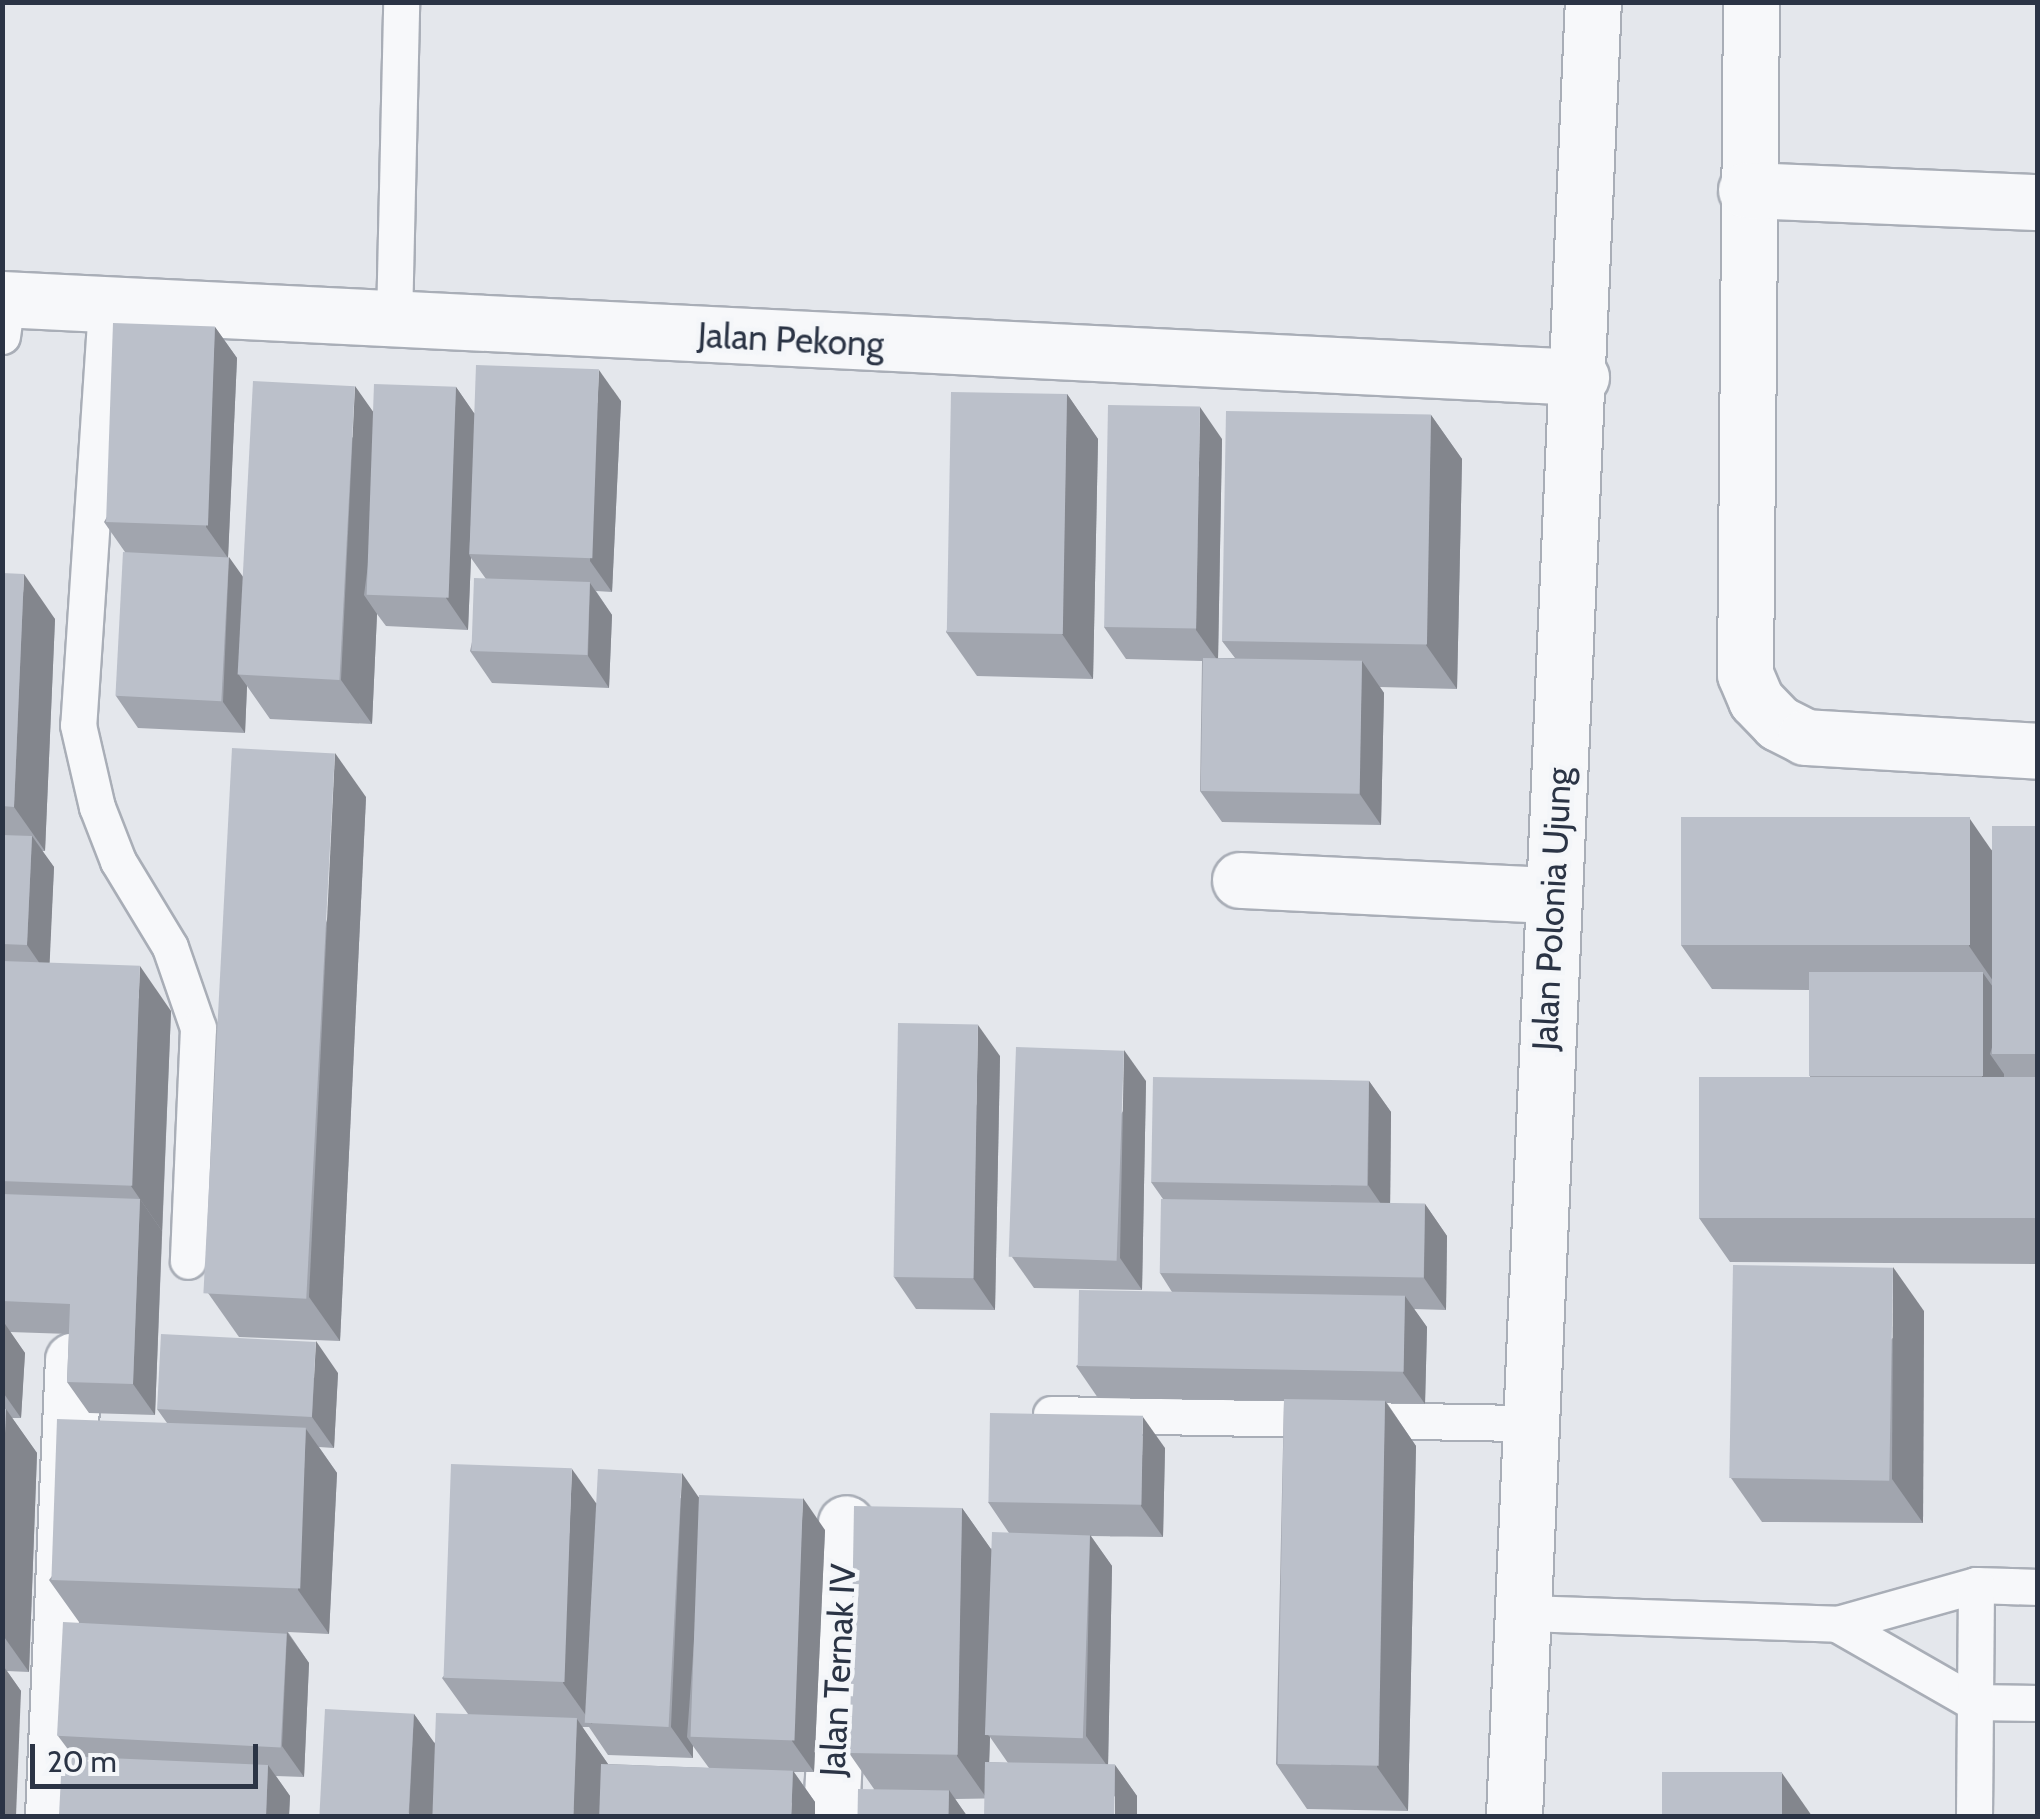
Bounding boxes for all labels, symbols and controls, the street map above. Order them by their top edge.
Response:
street label: Jalan Pekong [697,314,885,366]
street label: Jalan Polonia Ujung [1524,766,1580,1052]
street label: Jalan Ternak IV [811,1563,865,1777]
scale bar [35,1724,262,1786]
text: 20 m [47,1743,117,1780]

